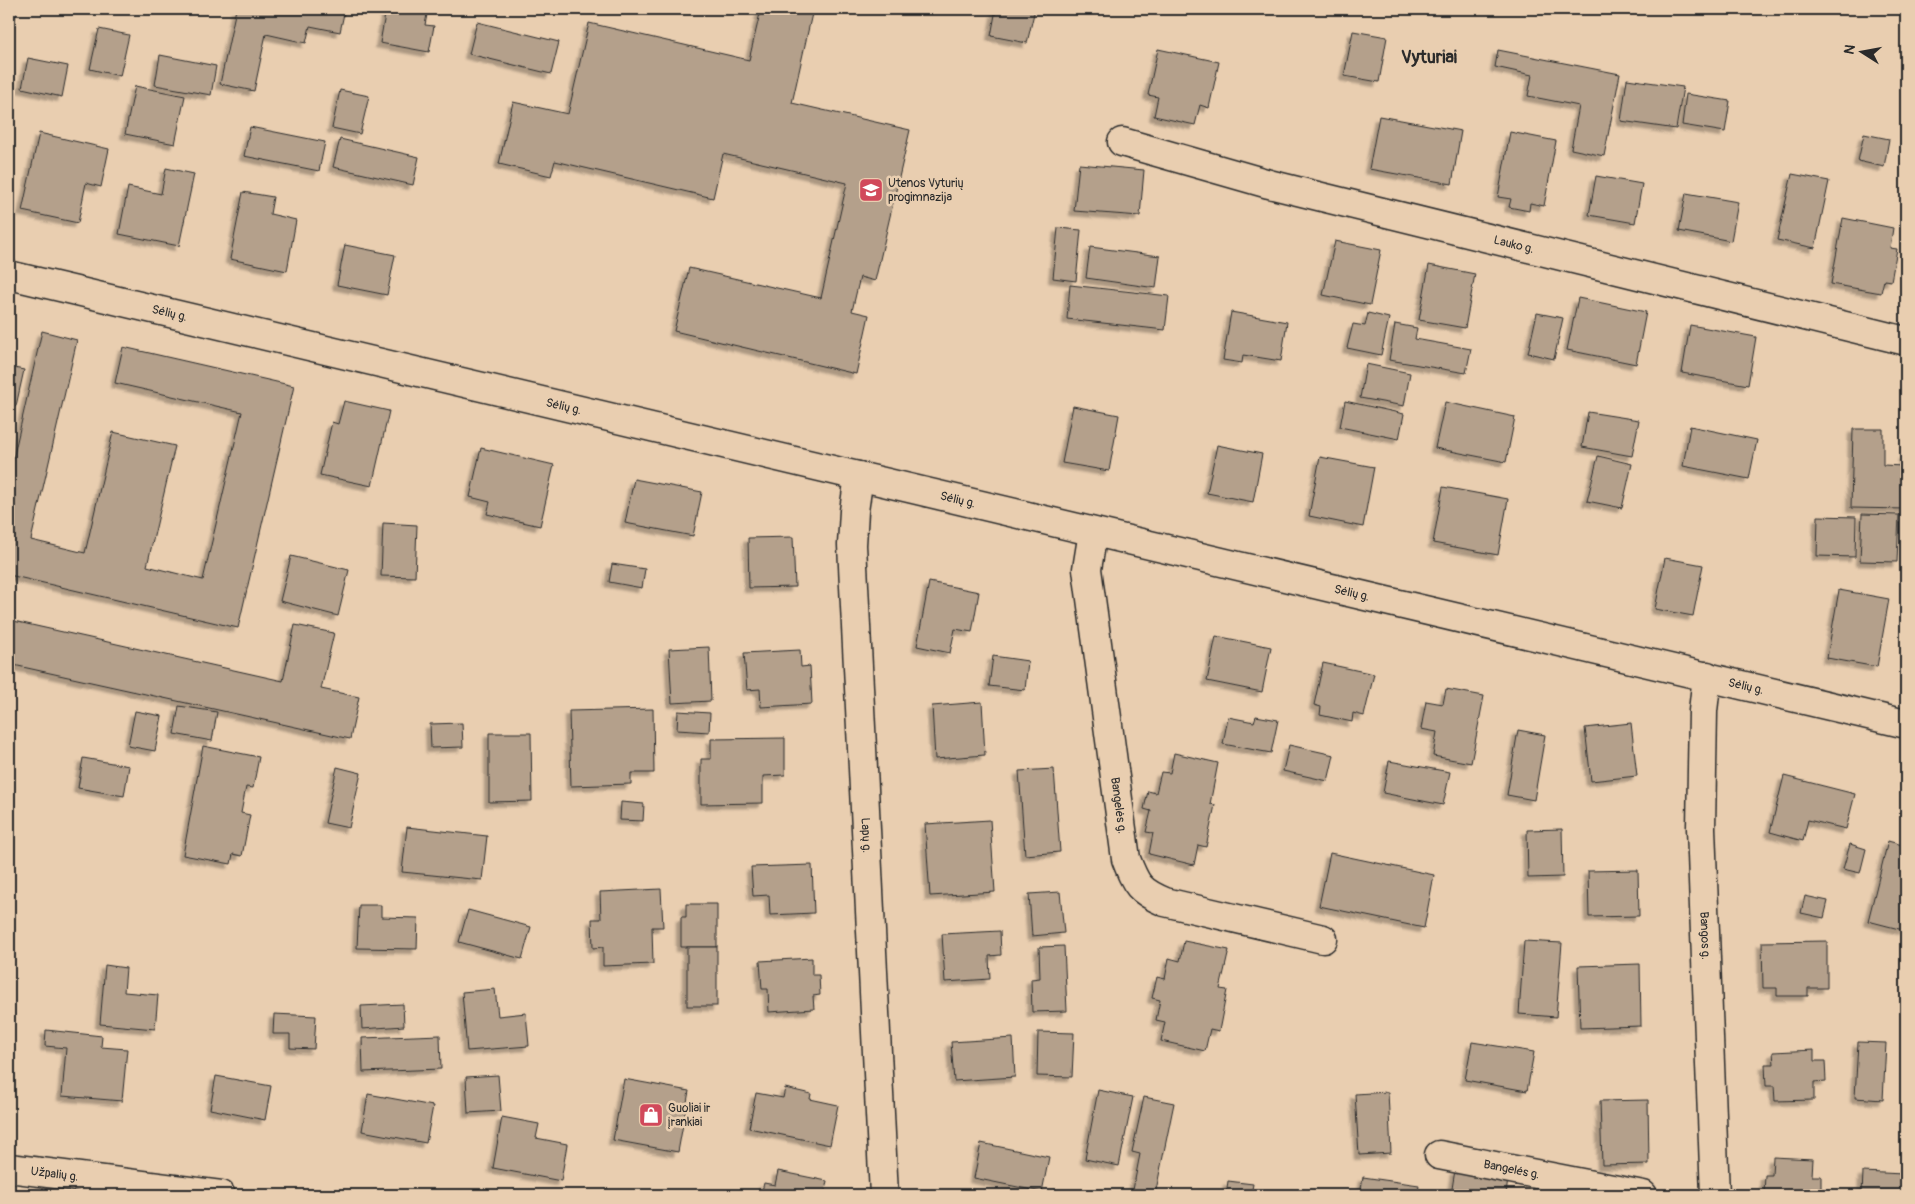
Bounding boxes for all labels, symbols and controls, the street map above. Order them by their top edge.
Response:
north arrow [1838,28,1888,78]
text: N [1840,43,1859,56]
district label: Vyturiai [1401,46,1457,69]
place label: Utenos Vyturių progimnazija [888,176,964,205]
school or university icon: Utenos Vyturių progimnazija [858,177,884,203]
street label: Lauko g. [1492,232,1535,257]
street label: Sėlių g. [150,302,189,324]
street label: Sėlių g. [544,395,583,418]
street label: Sėlių g. [939,488,977,511]
street label: Sėlių g. [1333,581,1371,604]
street label: Sėlių g. [1727,675,1765,698]
street label: Bangelės g. [1108,776,1130,835]
street label: Lapų g. [858,817,875,853]
street label: Bangos g. [1697,911,1714,960]
place label: Guoliai ir įrankiai [668,1101,711,1130]
shop icon: Guoliai ir įrankiai [638,1102,664,1128]
street label: Bangelės g. [1482,1156,1541,1182]
street label: Užpalių g. [30,1163,79,1184]

